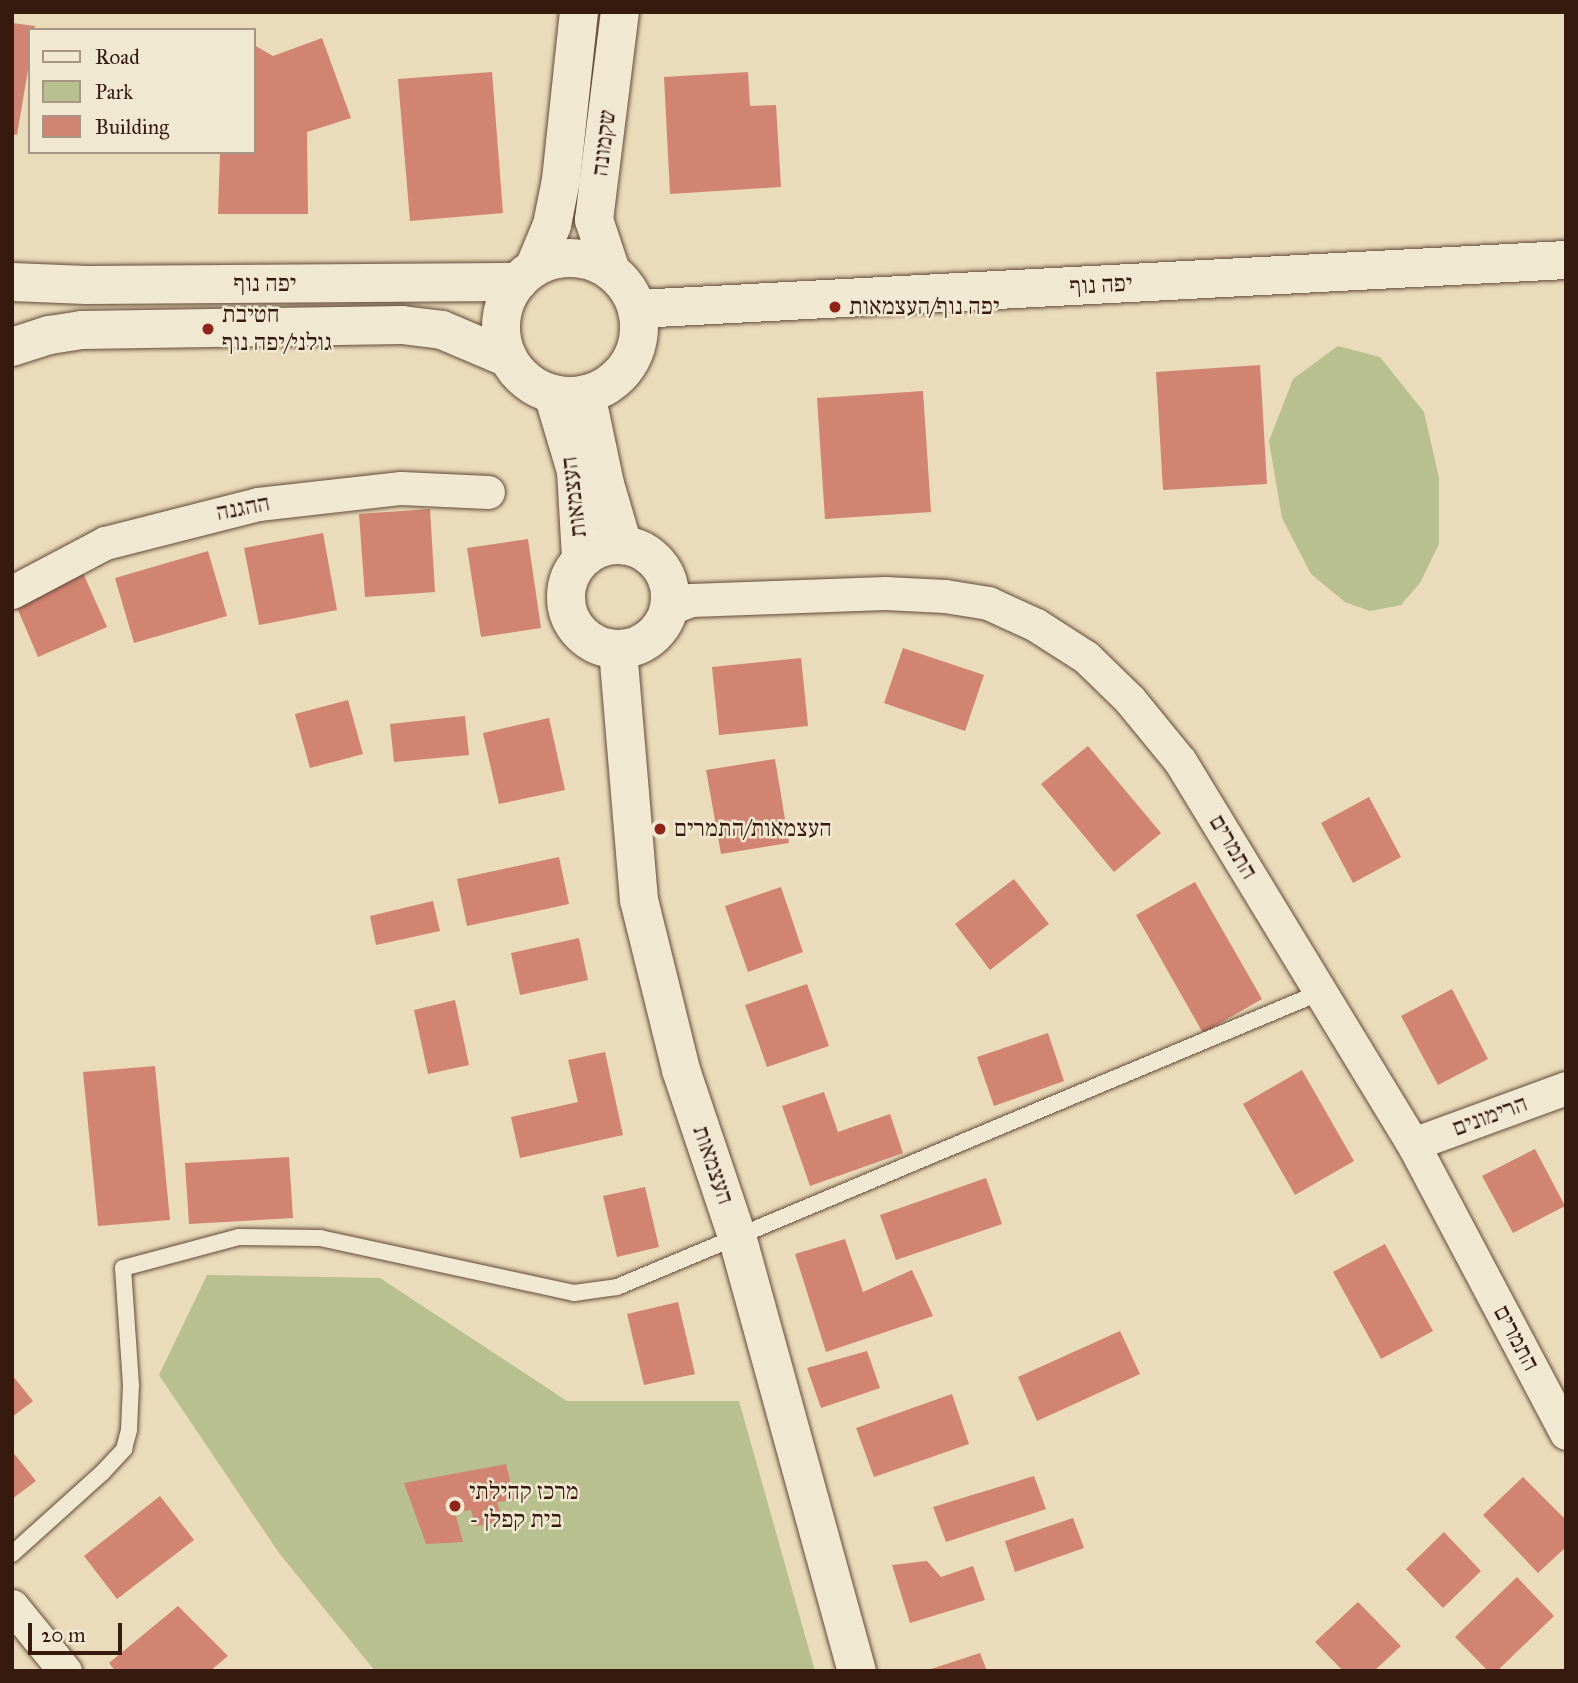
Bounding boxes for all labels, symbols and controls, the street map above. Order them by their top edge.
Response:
legend [28,28,256,154]
text: Road [95,44,140,70]
text: Park [95,79,133,105]
street label: שקמונה [586,108,622,178]
text: Building [95,114,169,140]
street label: יפה נוף [1069,269,1133,301]
street label: יפה נוף [234,270,296,298]
place label: יפה נוף/העצמאות [849,293,999,321]
marker: יפה נוף/העצמאות [827,299,843,315]
place label: חטיבת גולני/יפה נוף [222,301,332,357]
marker: חטיבת גולני/יפה נוף [200,321,216,337]
street label: העצמאות [555,455,593,539]
street label: ההגנה [214,489,272,527]
street label: התמרים [1203,809,1263,885]
place label: העצמאות/התמרים [674,815,832,843]
marker: העצמאות/התמרים [652,821,668,837]
street label: הרימונים [1449,1089,1531,1143]
street label: העצמאות [686,1122,740,1208]
street label: התמרים [1487,1300,1545,1376]
place label: מרכז קהילתי - בית קפלן [469,1478,579,1534]
marker: מרכז קהילתי - בית קפלן [447,1498,463,1514]
scale bar [32,1610,126,1654]
text: 20 m [41,1622,86,1648]

